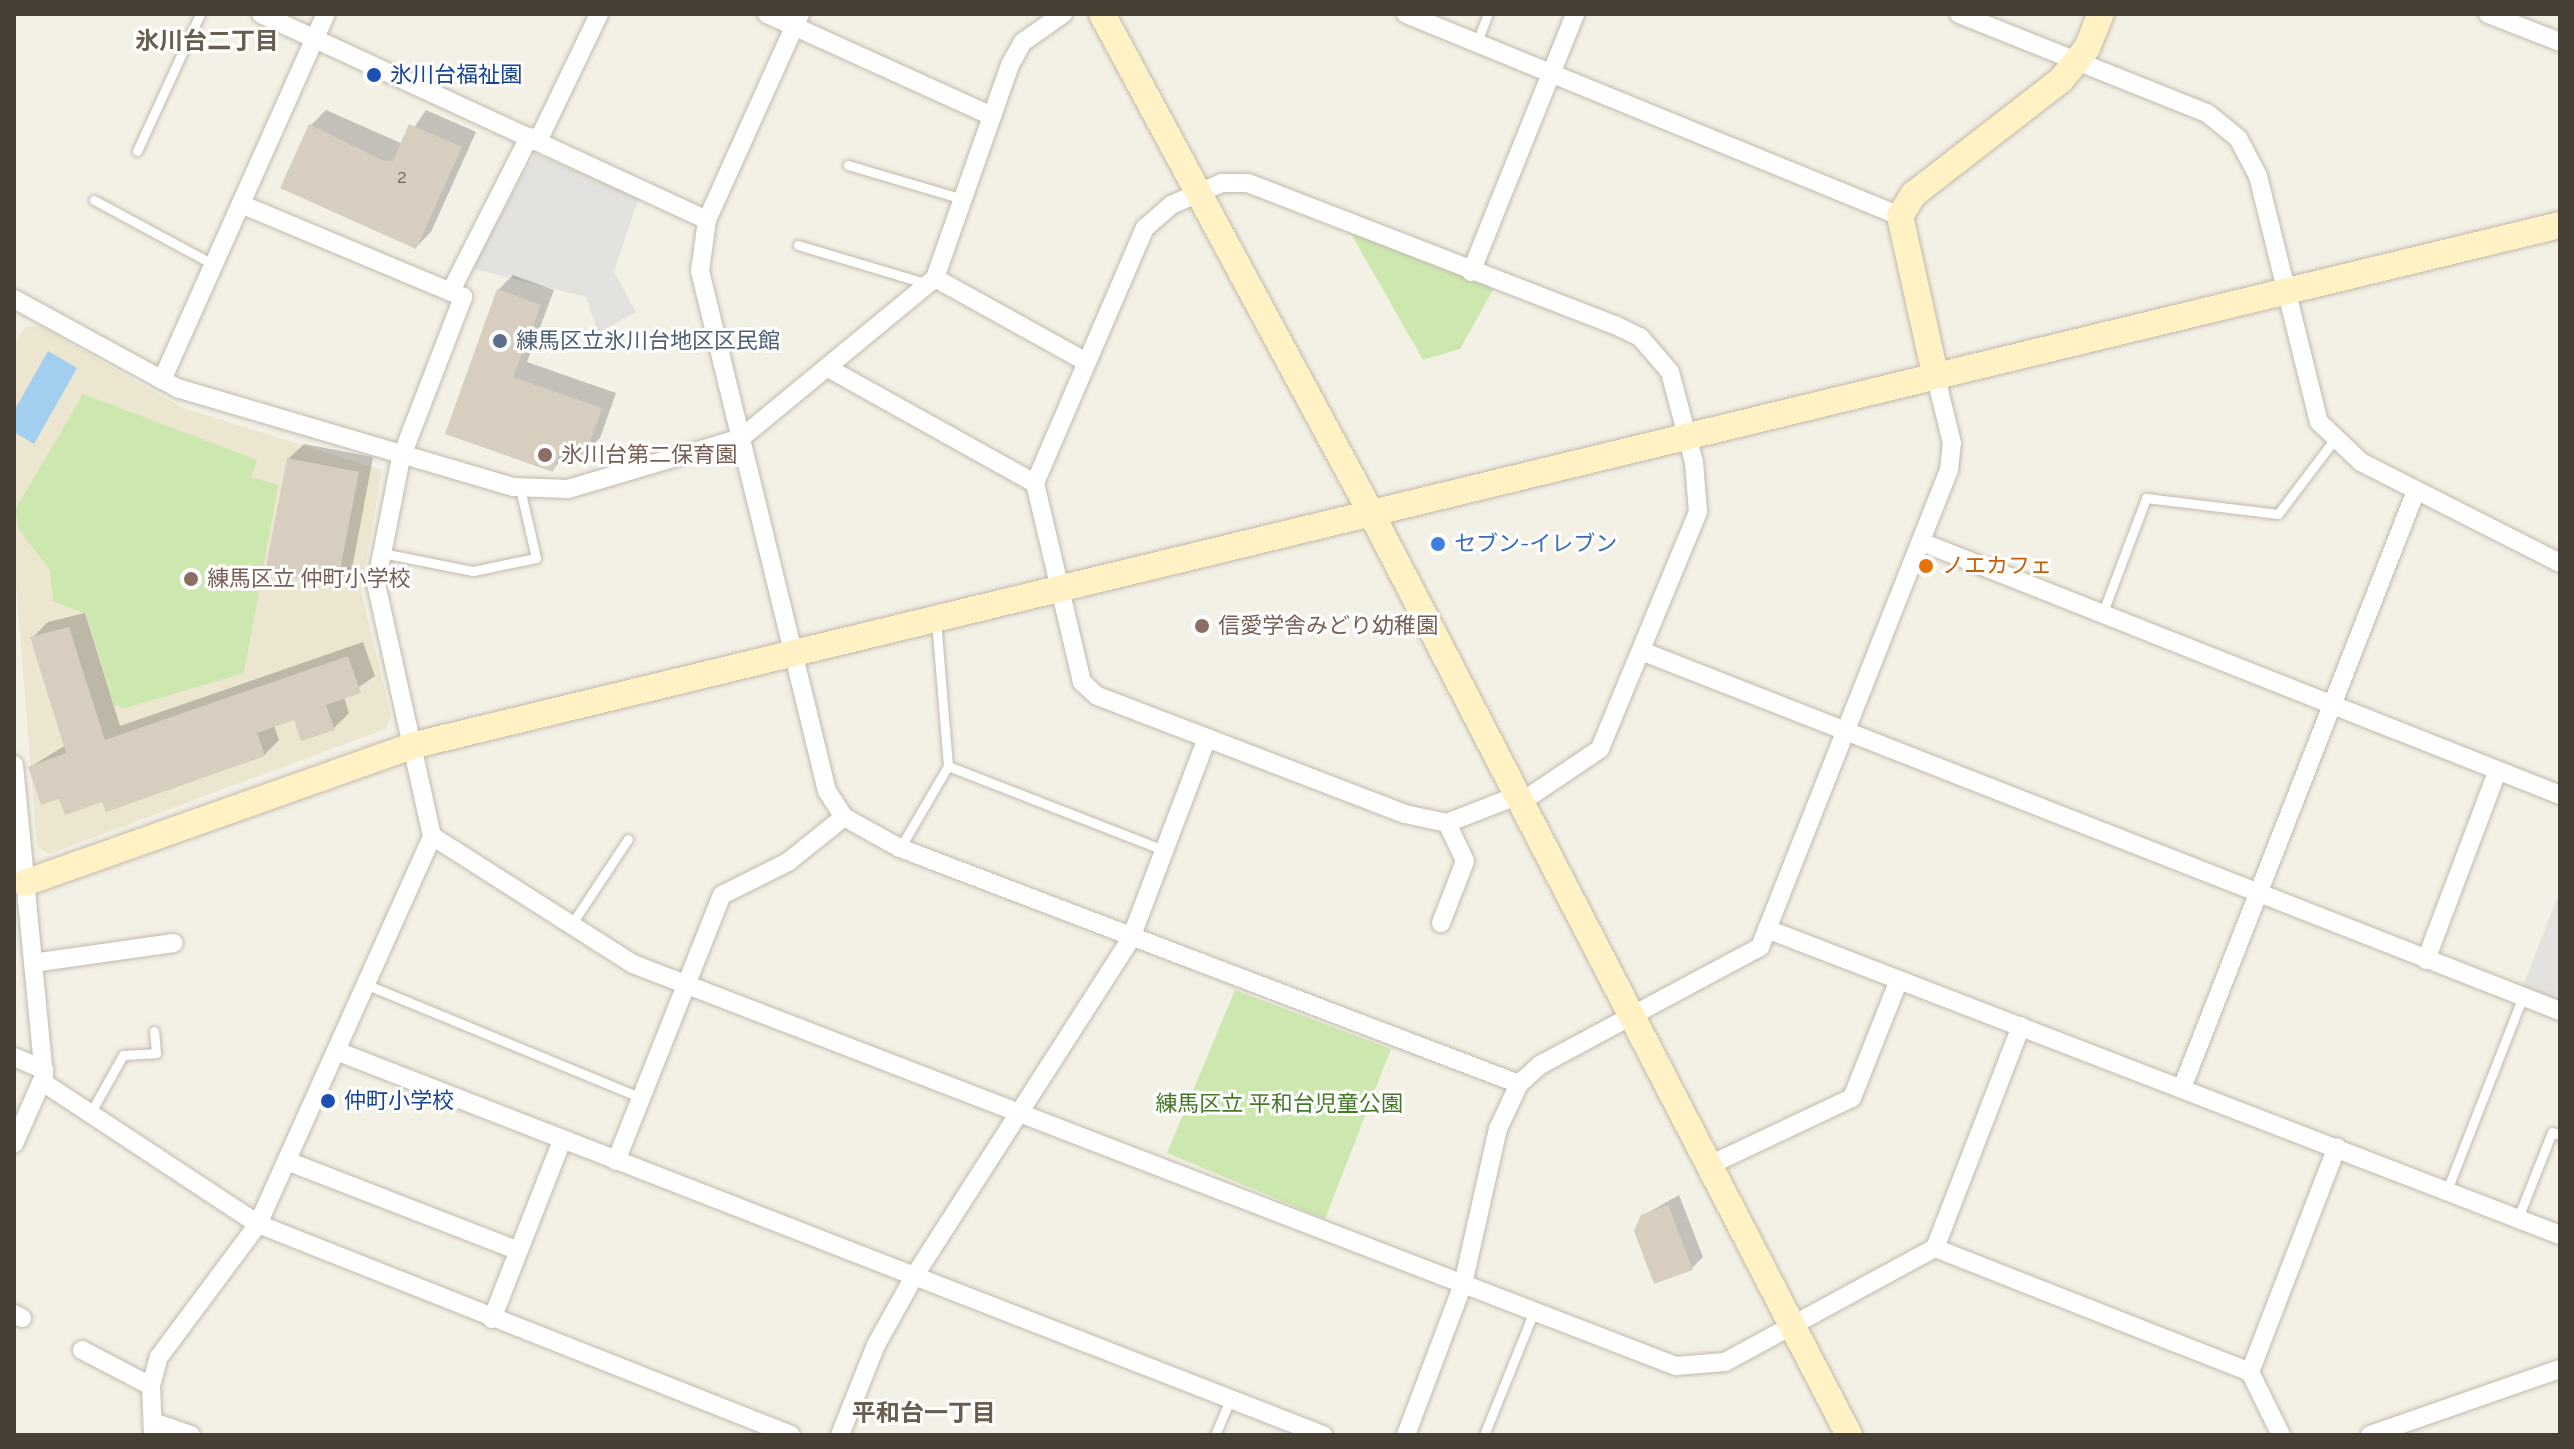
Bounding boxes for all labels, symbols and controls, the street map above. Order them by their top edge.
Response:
district label: 氷川台二丁目 [135,27,279,55]
place label: 氷川台福祉園 [390,62,522,88]
marker: 氷川台福祉園 [365,66,383,84]
house number: 2 [397,166,407,188]
place label: 練馬区立氷川台地区区民館 [516,328,780,354]
marker: 練馬区立氷川台地区区民館 [491,332,509,350]
place label: 氷川台第二保育園 [561,442,737,468]
marker: 氷川台第二保育園 [536,446,554,464]
place label: セブン-イレブン [1454,531,1617,557]
marker: セブン-イレブン [1429,535,1447,553]
place label: ノエカフェ [1942,553,2052,579]
marker: ノエカフェ [1917,557,1935,575]
place label: 練馬区立 仲町小学校 [207,566,411,592]
marker: 練馬区立 仲町小学校 [182,570,200,588]
place label: 信愛学舎みどり幼稚園 [1218,613,1438,639]
marker: 信愛学舎みどり幼稚園 [1193,617,1211,635]
place label: 仲町小学校 [344,1088,454,1114]
park label: 練馬区立 平和台児童公園 [1155,1091,1403,1117]
marker: 仲町小学校 [319,1092,337,1110]
district label: 平和台一丁目 [852,1399,996,1427]

